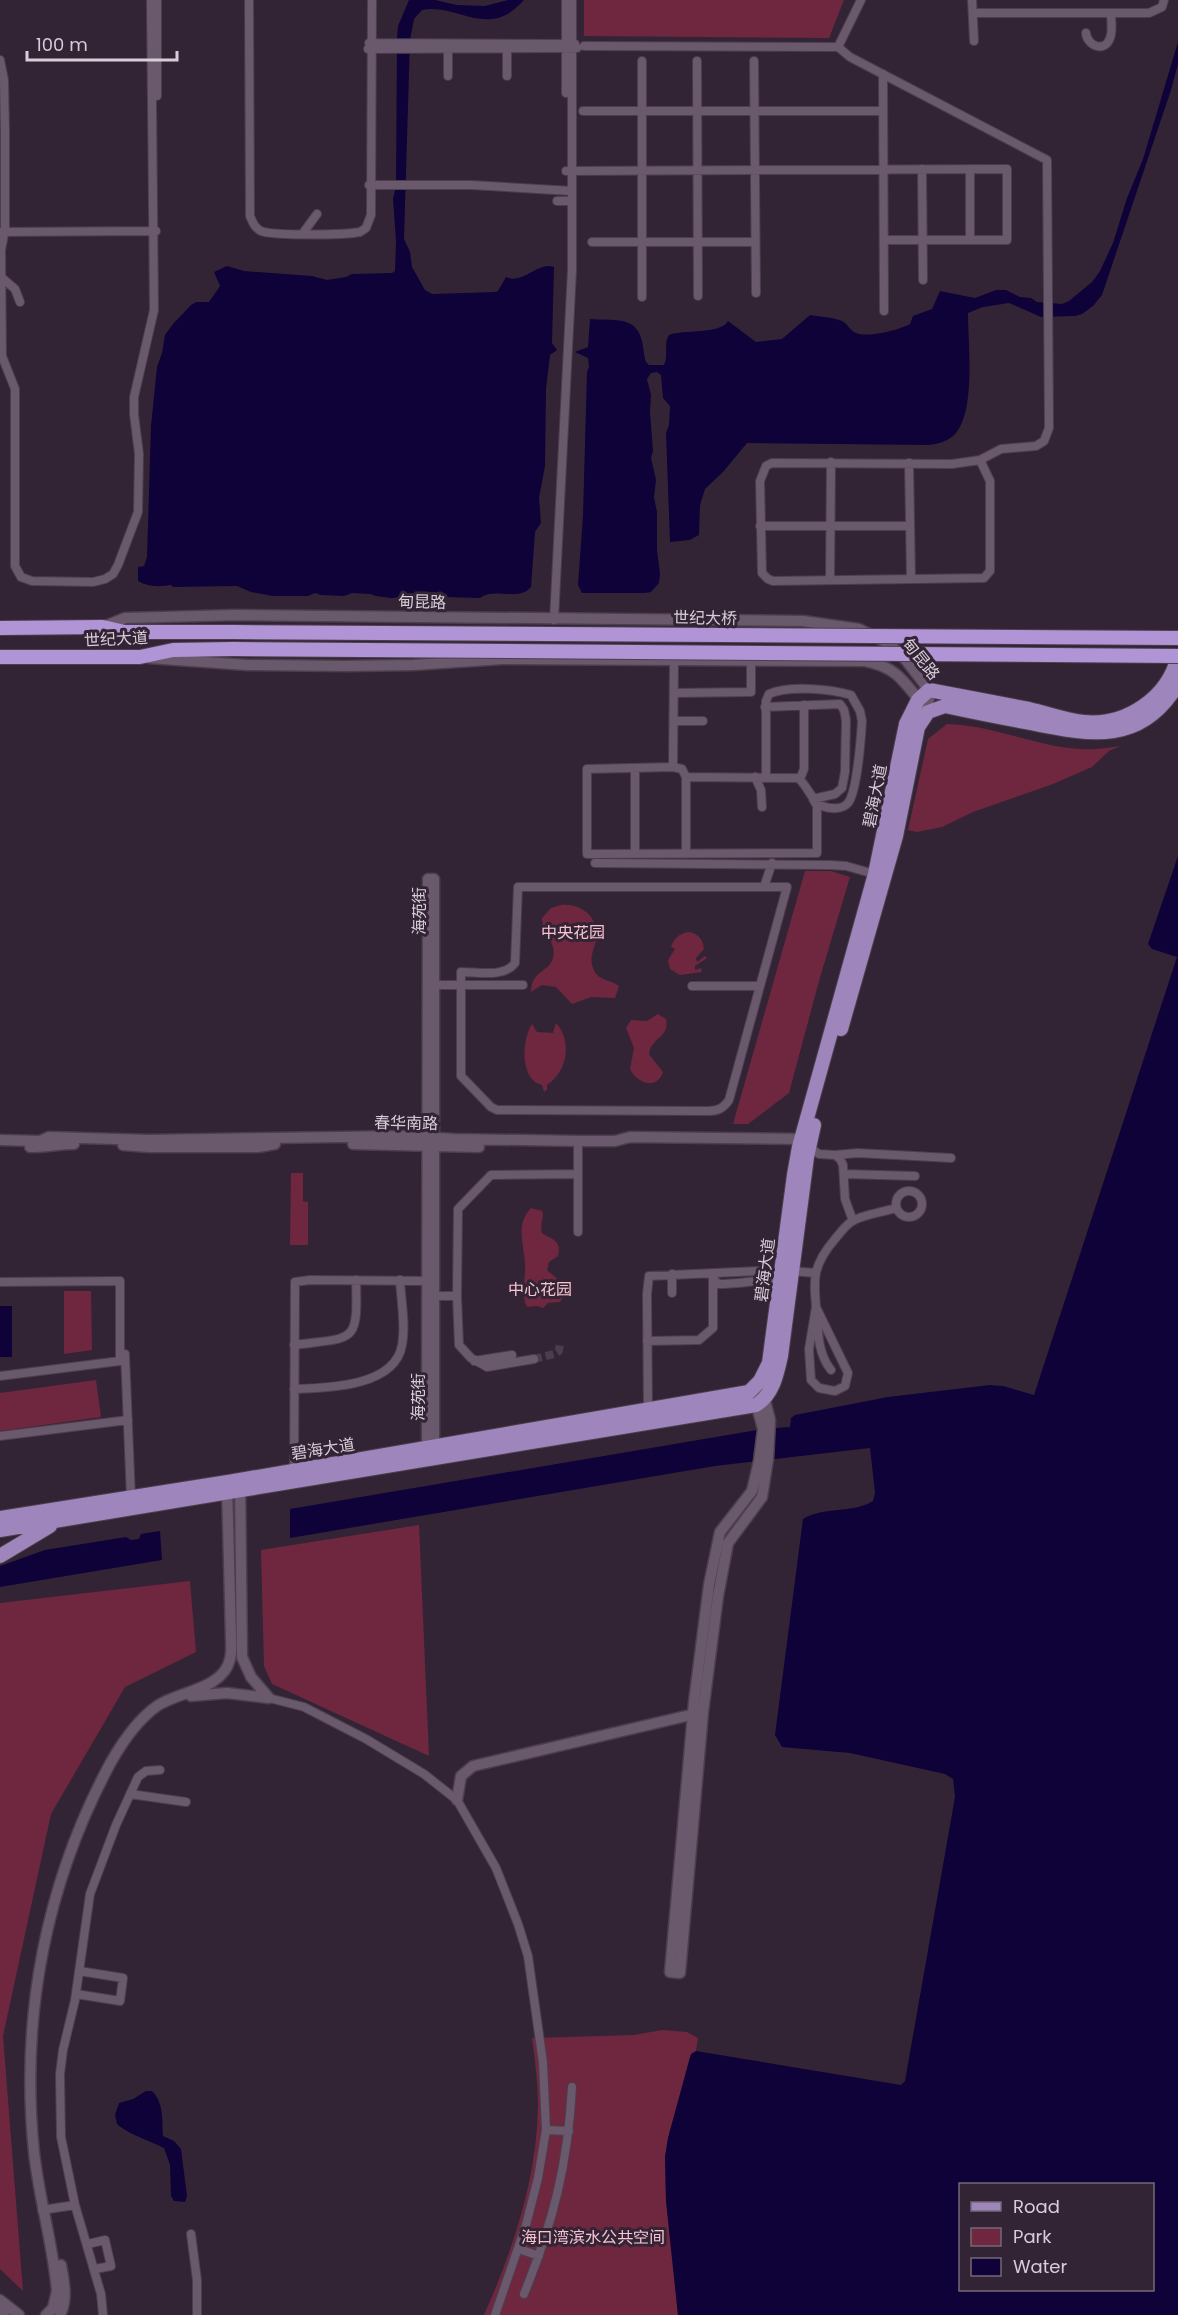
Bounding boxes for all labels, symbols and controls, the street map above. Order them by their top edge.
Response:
scale bar [27,24,177,62]
text: 100 m [36,32,88,57]
street label: 甸昆路 [398,590,446,614]
street label: 世纪大桥 [673,606,737,630]
street label: 世纪大道 [83,626,149,652]
street label: 甸昆路 [897,633,945,685]
street label: 碧海大道 [858,762,892,830]
street label: 海苑街 [408,887,431,935]
park label: 中央花园 [541,921,605,944]
street label: 春华南路 [374,1111,438,1135]
street label: 碧海大道 [750,1237,780,1303]
park label: 中心花园 [508,1278,572,1301]
street label: 海苑街 [407,1373,430,1421]
street label: 碧海大道 [290,1433,356,1465]
legend [959,2183,1154,2291]
text: Road [1013,2194,1060,2219]
text: Park [1013,2224,1052,2249]
park label: 海口湾滨水公共空间 [521,2226,665,2249]
text: Water [1013,2254,1067,2279]

